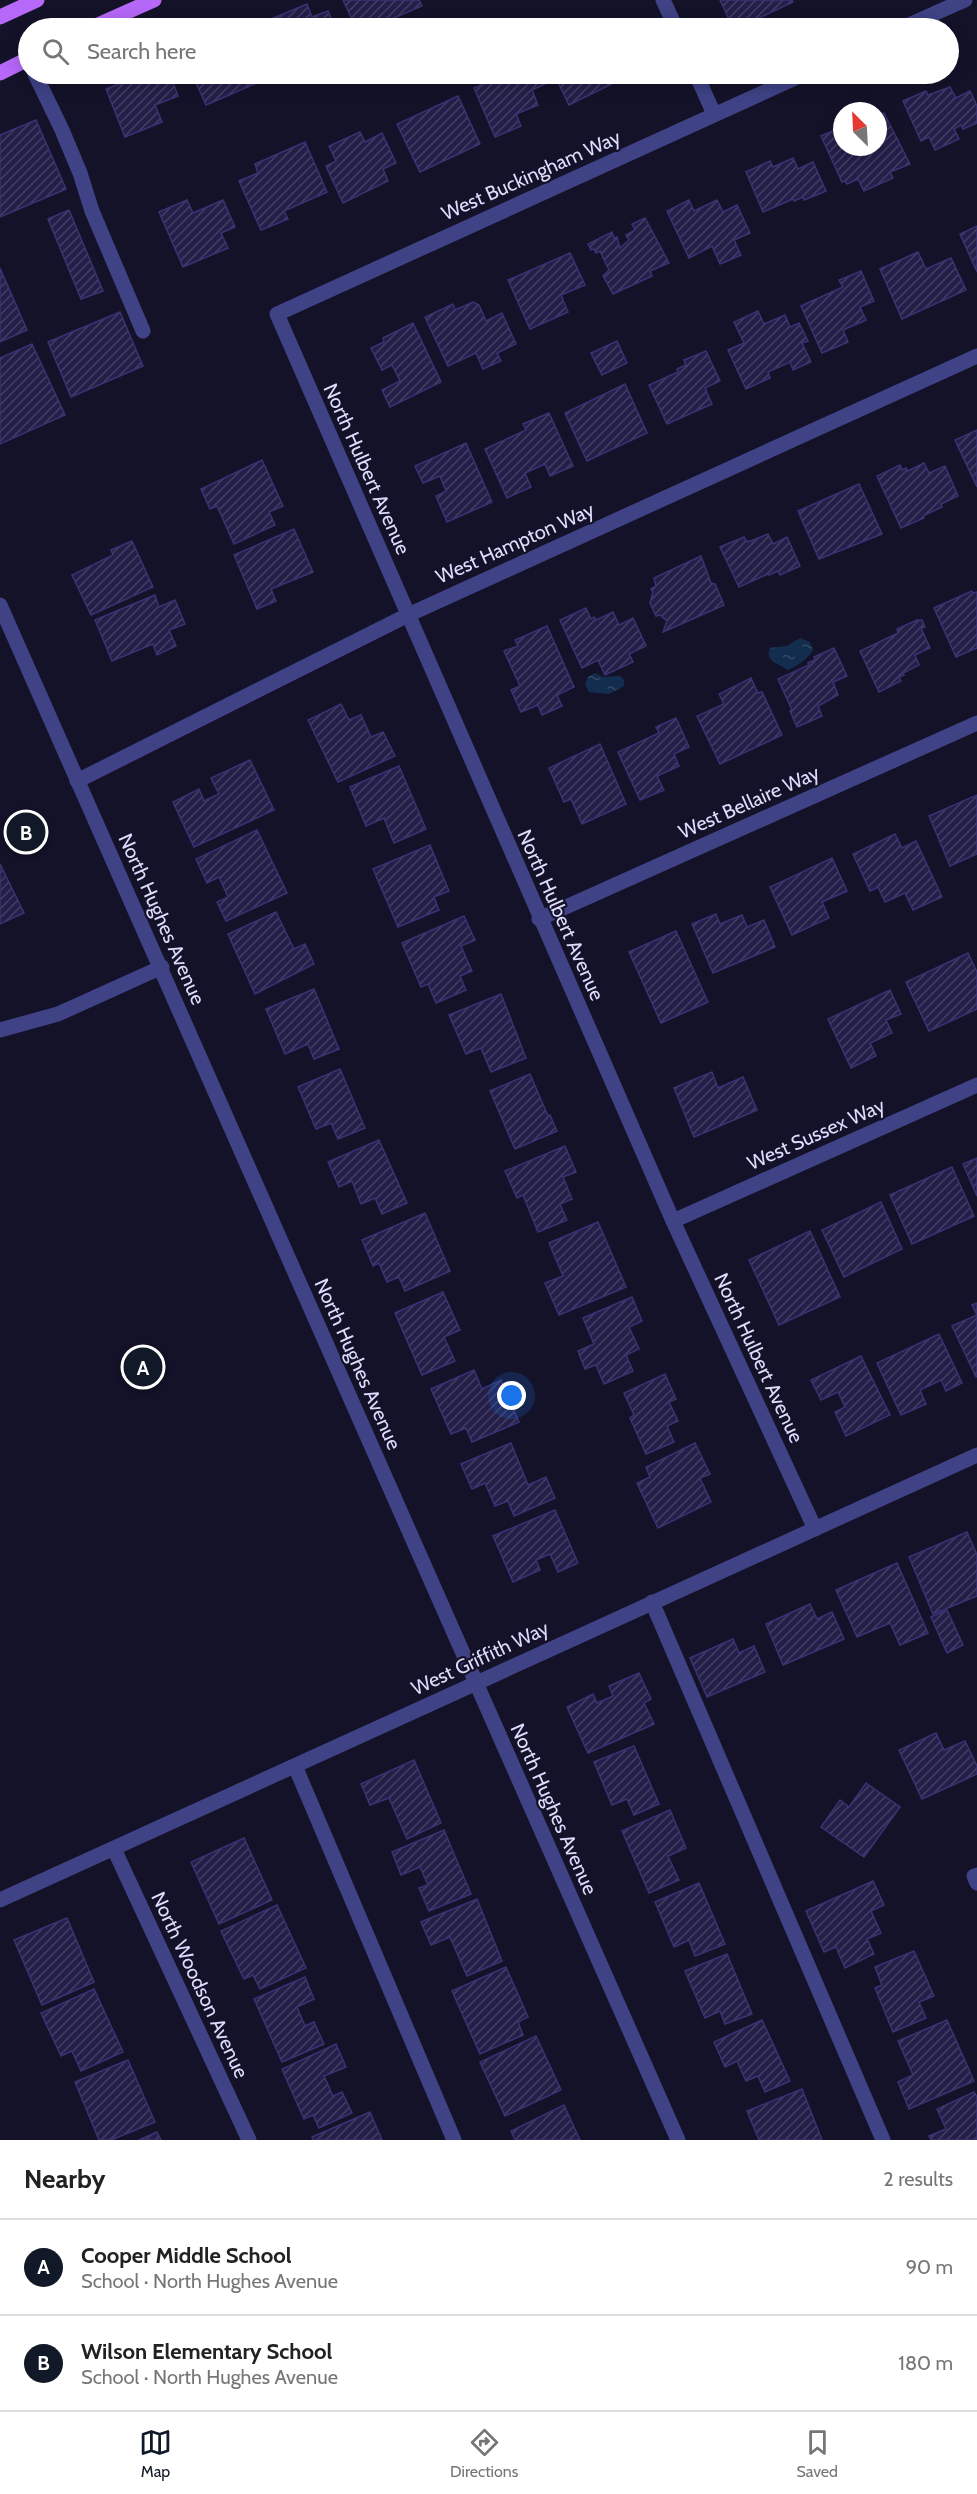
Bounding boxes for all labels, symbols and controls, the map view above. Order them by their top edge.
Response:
search box [18,18,959,84]
icon: search [39,35,72,68]
text: Search here [87,38,196,65]
north arrow [833,102,887,156]
street label: West Buckingham Way [438,125,624,225]
street label: North Hulbert Avenue [318,380,416,558]
street label: West Hampton Way [432,497,598,589]
street label: West Bellaire Way [675,760,823,844]
pin: B [6,810,46,854]
street label: North Hulbert Avenue [512,826,610,1004]
street label: North Hughes Avenue [113,830,211,1008]
street label: West Sussex Way [743,1093,889,1175]
street label: North Hulbert Avenue [709,1269,809,1447]
street label: North Hughes Avenue [309,1275,407,1453]
pin: A [124,1344,162,1390]
your location [497,1381,526,1410]
street label: West Griffith Way [408,1616,552,1700]
street label: North Hughes Avenue [505,1720,603,1898]
street label: North Woodson Avenue [146,1888,254,2082]
text: Nearby [24,2163,105,2195]
text: 2 results [883,2167,953,2191]
text: Cooper Middle School [81,2242,292,2269]
text: A [37,2255,50,2279]
text: 90 m [906,2255,953,2279]
text: School · North Hughes Avenue [81,2269,338,2293]
text: Wilson Elementary School [81,2338,332,2365]
text: B [37,2351,50,2375]
text: 180 m [898,2351,953,2375]
text: School · North Hughes Avenue [81,2365,338,2389]
tab: Map [139,2426,172,2481]
tab: Directions [450,2426,518,2481]
tab: Saved [796,2426,838,2481]

